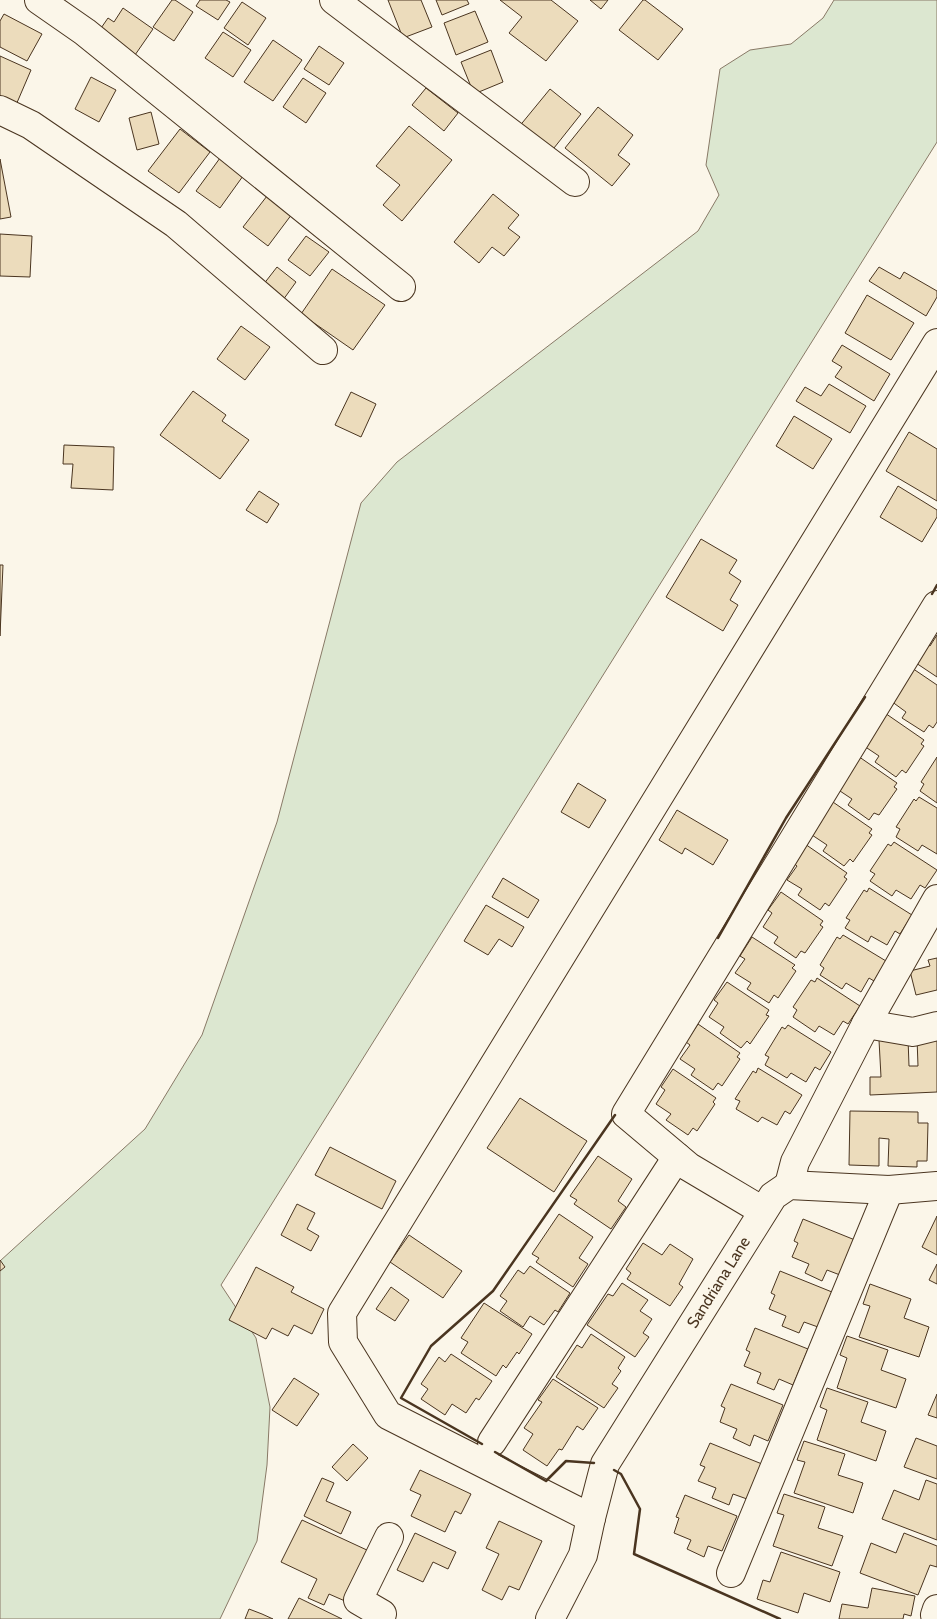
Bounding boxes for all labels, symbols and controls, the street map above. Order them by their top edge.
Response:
street label: Sandriana Lane [683,1233,754,1331]

